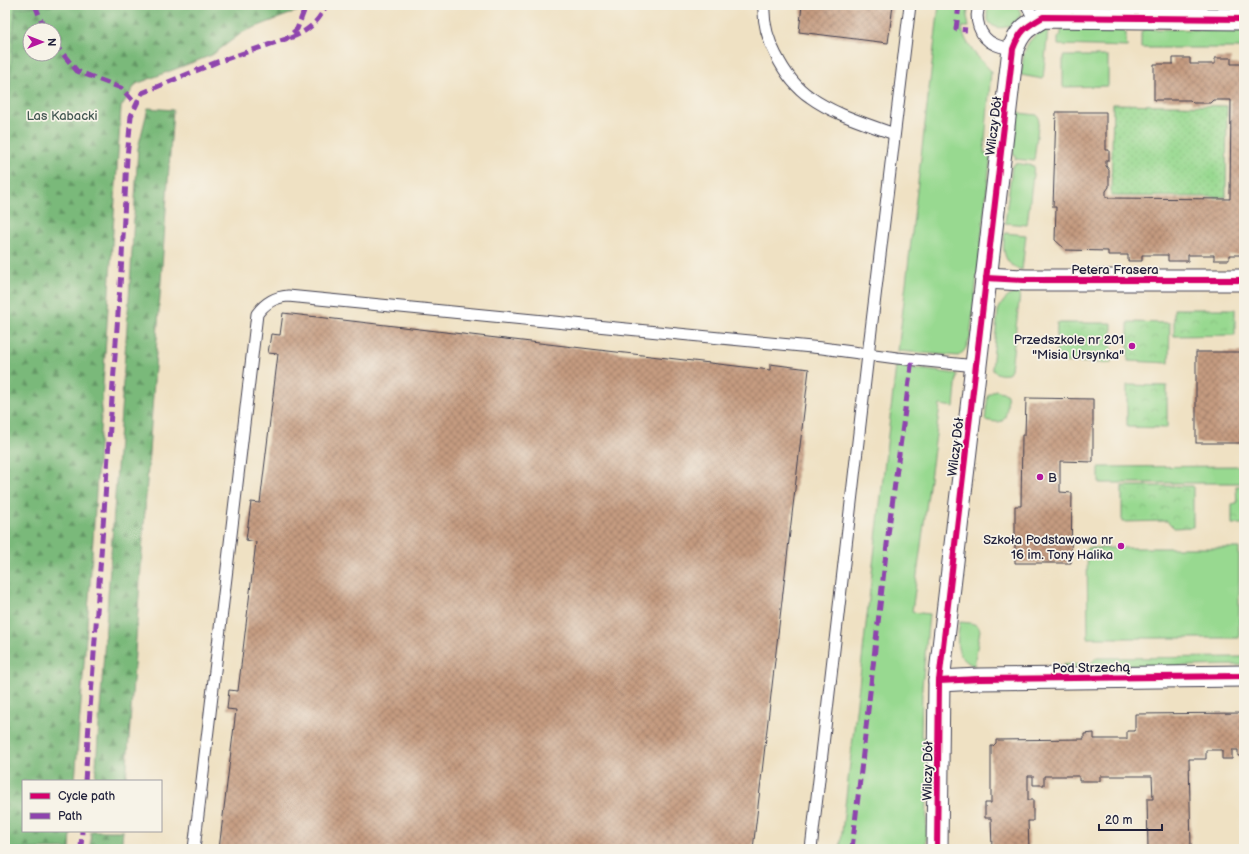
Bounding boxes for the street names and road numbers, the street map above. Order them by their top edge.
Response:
street label: Wilczy Dół [982,95,1006,157]
street label: Petera Frasera [1071,262,1159,278]
street label: Wilczy Dół [944,416,968,478]
street label: Pod Strzechą [1052,659,1131,677]
street label: Wilczy Dół [919,740,937,801]

